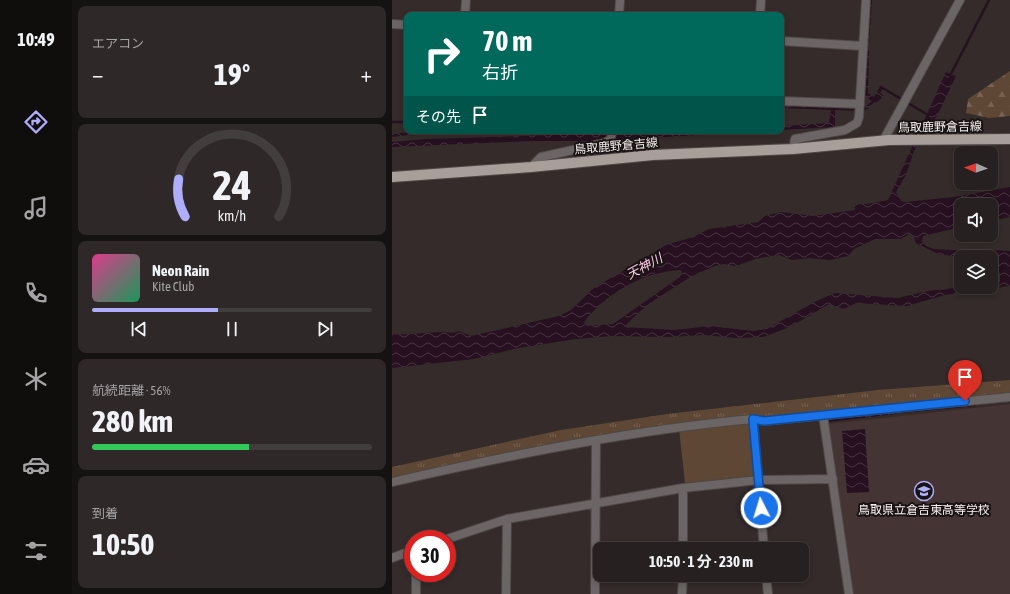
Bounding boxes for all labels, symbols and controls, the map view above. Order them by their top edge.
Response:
text: 70 m [482,25,532,57]
icon: right [416,28,468,80]
text: 10:49 [17,29,55,50]
text: エアコン [92,36,144,51]
text: 19° [214,57,250,91]
text: − [92,61,103,87]
text: + [361,61,372,87]
text: 右折 [482,62,518,83]
icon: arrive [469,104,491,126]
icon: directions [22,108,50,136]
text: その先 [416,108,461,125]
street label: 鳥取鹿野倉吉線 [898,119,982,135]
street label: 鳥取鹿野倉吉線 [574,135,658,157]
north arrow [954,146,998,190]
map controls [954,146,998,294]
text: 24 [212,161,252,209]
icon: music [22,194,50,222]
button: sound [954,198,998,242]
text: km/h [218,208,246,224]
water label: 天神川 [623,250,667,282]
button: layers [954,250,998,294]
text: Neon Rain [152,262,209,279]
icon: phone [22,279,50,307]
text: Kite Club [152,279,194,294]
icon: previous [128,318,150,340]
icon: pause [221,318,243,340]
icon: next [314,318,336,340]
pin [948,360,982,401]
icon: climate [22,365,50,393]
icon: arrive [954,366,976,388]
text: 航続距離 · 56% [92,383,171,398]
text: 280 km [92,404,173,438]
icon: car [22,451,50,479]
school or university icon: 鳥取県立倉吉東高等学校 [913,480,935,502]
position arrow [740,487,782,529]
place label: 鳥取県立倉吉東高等学校 [858,503,990,517]
text: 到着 [92,506,118,521]
text: 10:50 [92,527,154,561]
speed limit sign: 30 [404,530,456,582]
icon: filters [22,537,50,565]
text: 10:50 · 1 分 · 230 m [649,553,753,570]

